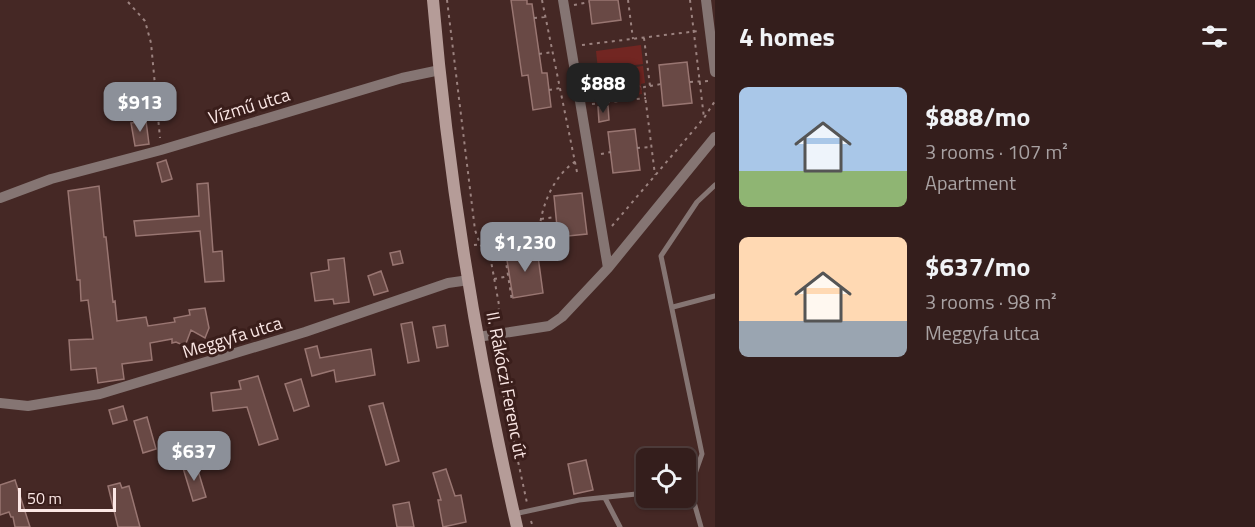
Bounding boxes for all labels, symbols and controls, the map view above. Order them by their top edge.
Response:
text: 4 homes [739,17,835,56]
icon: filters [1198,20,1231,53]
pin: $888 [567,63,639,114]
text: $888 [581,67,625,98]
street label: Vízmű utca [205,81,293,131]
pin: $913 [104,82,176,133]
text: $913 [118,86,162,117]
text: $888/mo [925,97,1030,136]
icon: home [787,111,859,183]
text: 3 rooms · 107 m² [925,136,1068,167]
text: Apartment [925,167,1016,198]
pin: $1,230 [476,222,574,273]
text: $1,230 [494,226,556,257]
text: $637/mo [925,247,1030,286]
icon: home [787,261,859,333]
text: 3 rooms · 98 m² [925,286,1057,317]
street label: Meggyfa utca [179,309,285,365]
street label: II. Rákóczi Ferenc út [479,309,535,462]
text: Meggyfa utca [925,317,1039,348]
pin: $637 [158,431,230,482]
text: $637 [172,435,216,466]
map controls [636,448,696,508]
button: locate [636,448,696,508]
scale bar [18,485,116,512]
text: 50 m [27,486,62,510]

